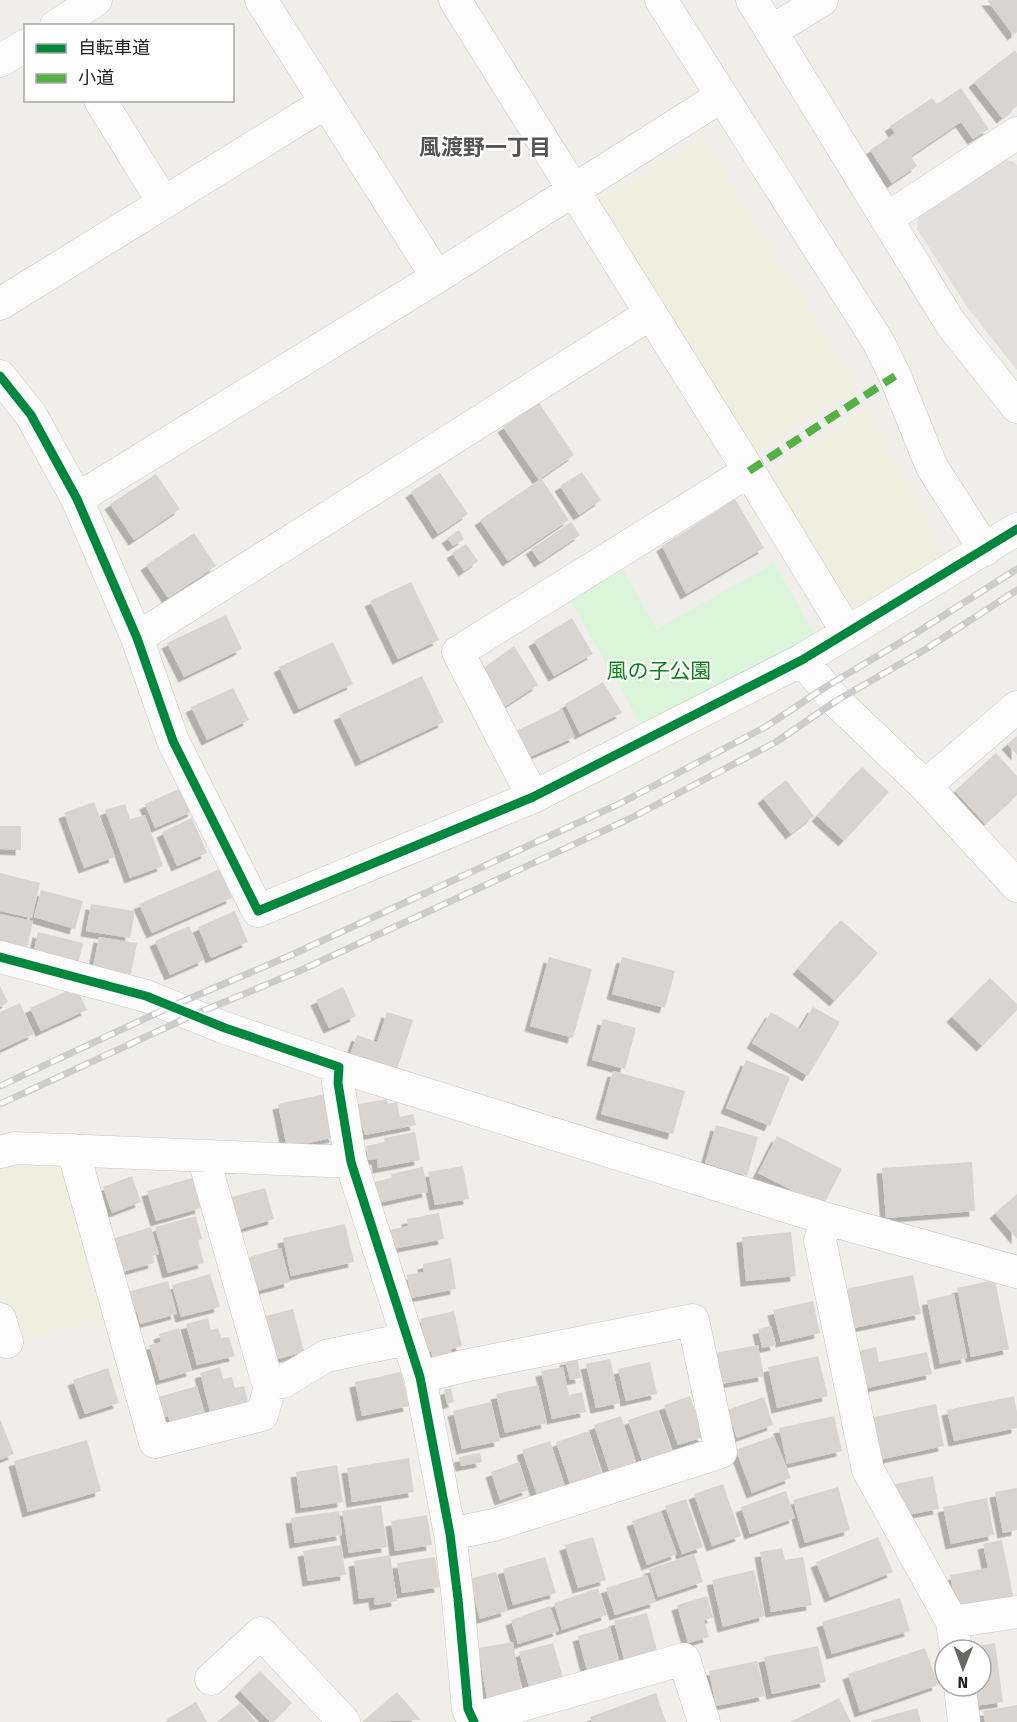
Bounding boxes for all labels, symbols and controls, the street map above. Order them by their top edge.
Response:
legend [24,24,234,102]
text: 自転車道 [78,37,150,59]
text: 小道 [78,67,114,89]
district label: 風渡野一丁目 [419,134,551,161]
park label: 風の子公園 [607,658,712,684]
north arrow [933,1638,993,1698]
text: N [957,1673,968,1692]

